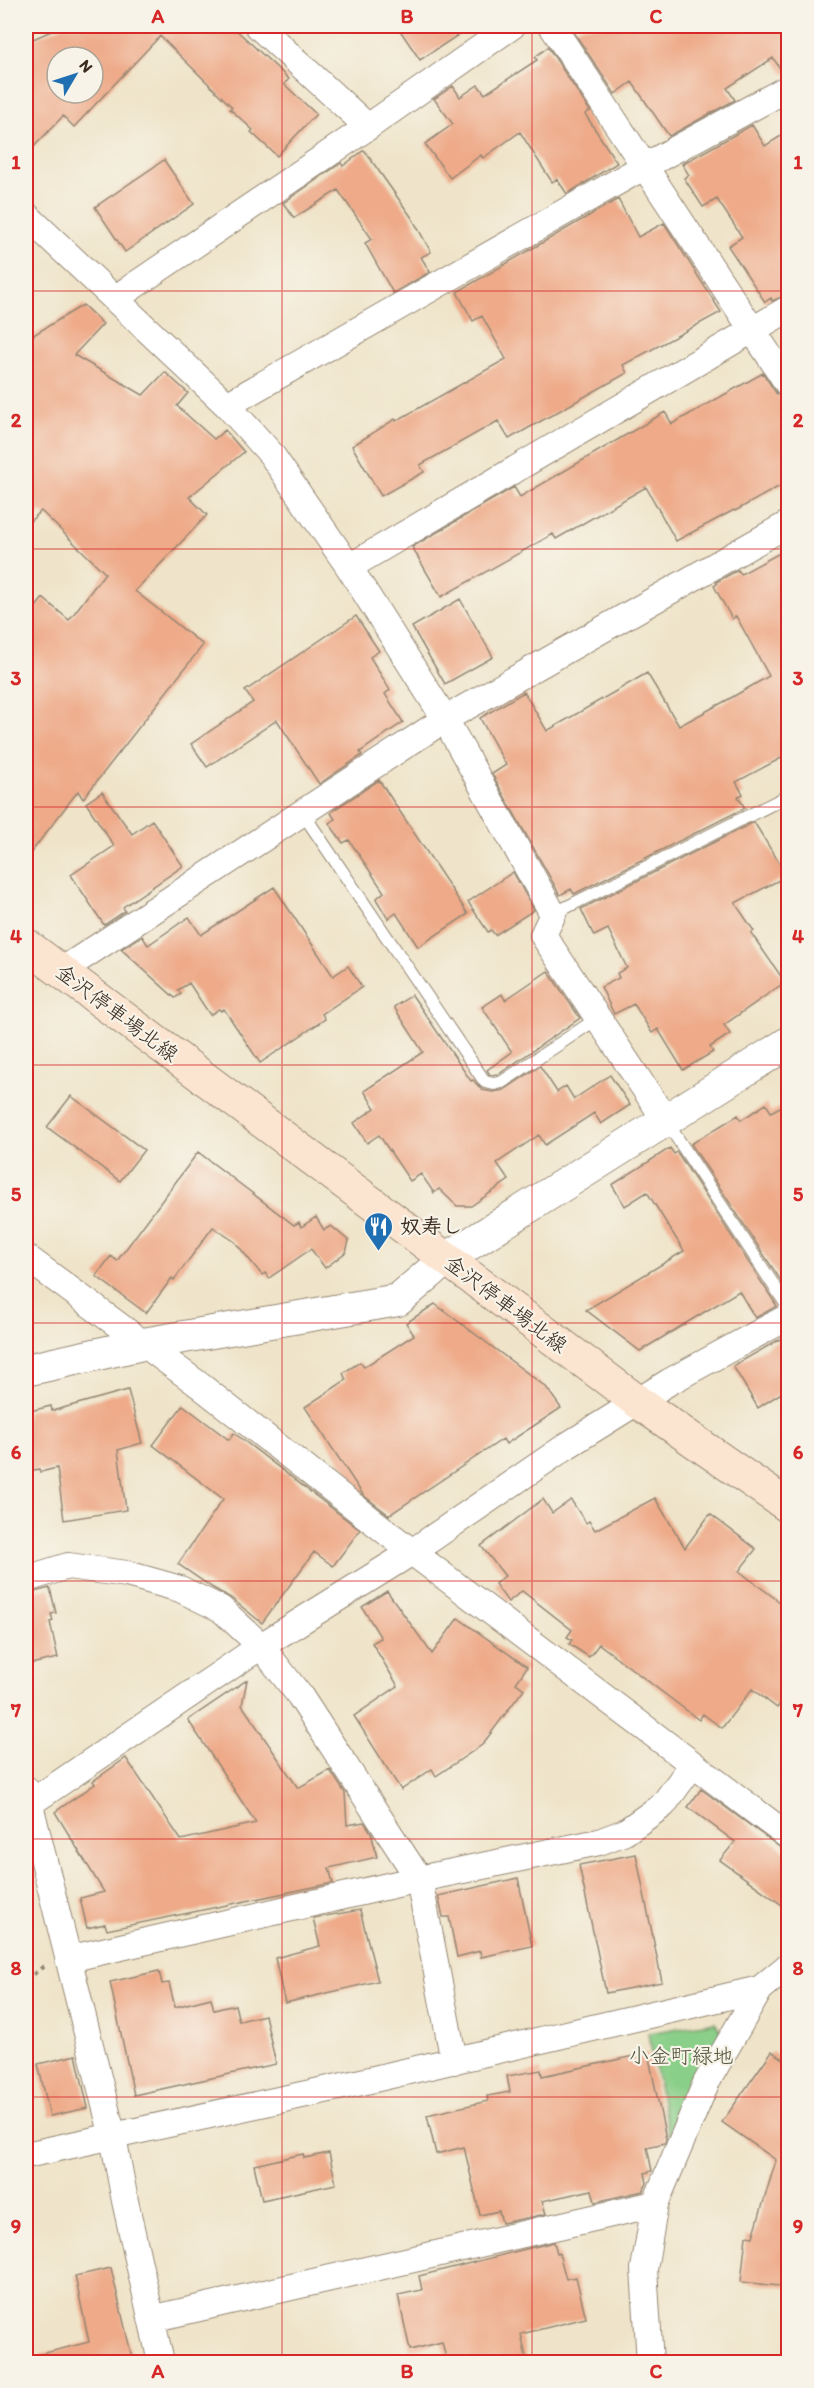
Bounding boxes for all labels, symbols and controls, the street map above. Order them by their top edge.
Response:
text: A [151,4,165,28]
text: B [401,4,414,28]
text: C [650,4,663,28]
north arrow [45,45,105,105]
text: N [75,56,97,76]
text: 1 [11,150,21,174]
text: 1 [793,150,803,174]
text: 2 [11,408,22,432]
text: 2 [793,408,804,432]
text: 3 [11,666,22,690]
text: 3 [793,666,804,690]
text: 4 [10,924,22,948]
text: 4 [792,924,804,948]
street label: 金沢停車場北線 [51,958,184,1067]
text: 5 [11,1182,22,1206]
text: 5 [793,1182,804,1206]
restaurant icon: 奴寿し [363,1210,395,1252]
place label: 奴寿し [400,1213,463,1238]
street label: 金沢停車場北線 [440,1249,573,1358]
text: 6 [11,1440,22,1464]
text: 6 [793,1440,804,1464]
text: 7 [10,1698,21,1722]
text: 7 [792,1698,803,1722]
text: 8 [11,1956,22,1980]
text: 8 [793,1956,804,1980]
park label: 小金町緑地 [629,2043,734,2068]
text: 9 [11,2214,21,2238]
text: 9 [793,2214,803,2238]
text: A [151,2359,165,2383]
text: B [401,2359,414,2383]
text: C [650,2359,663,2383]

